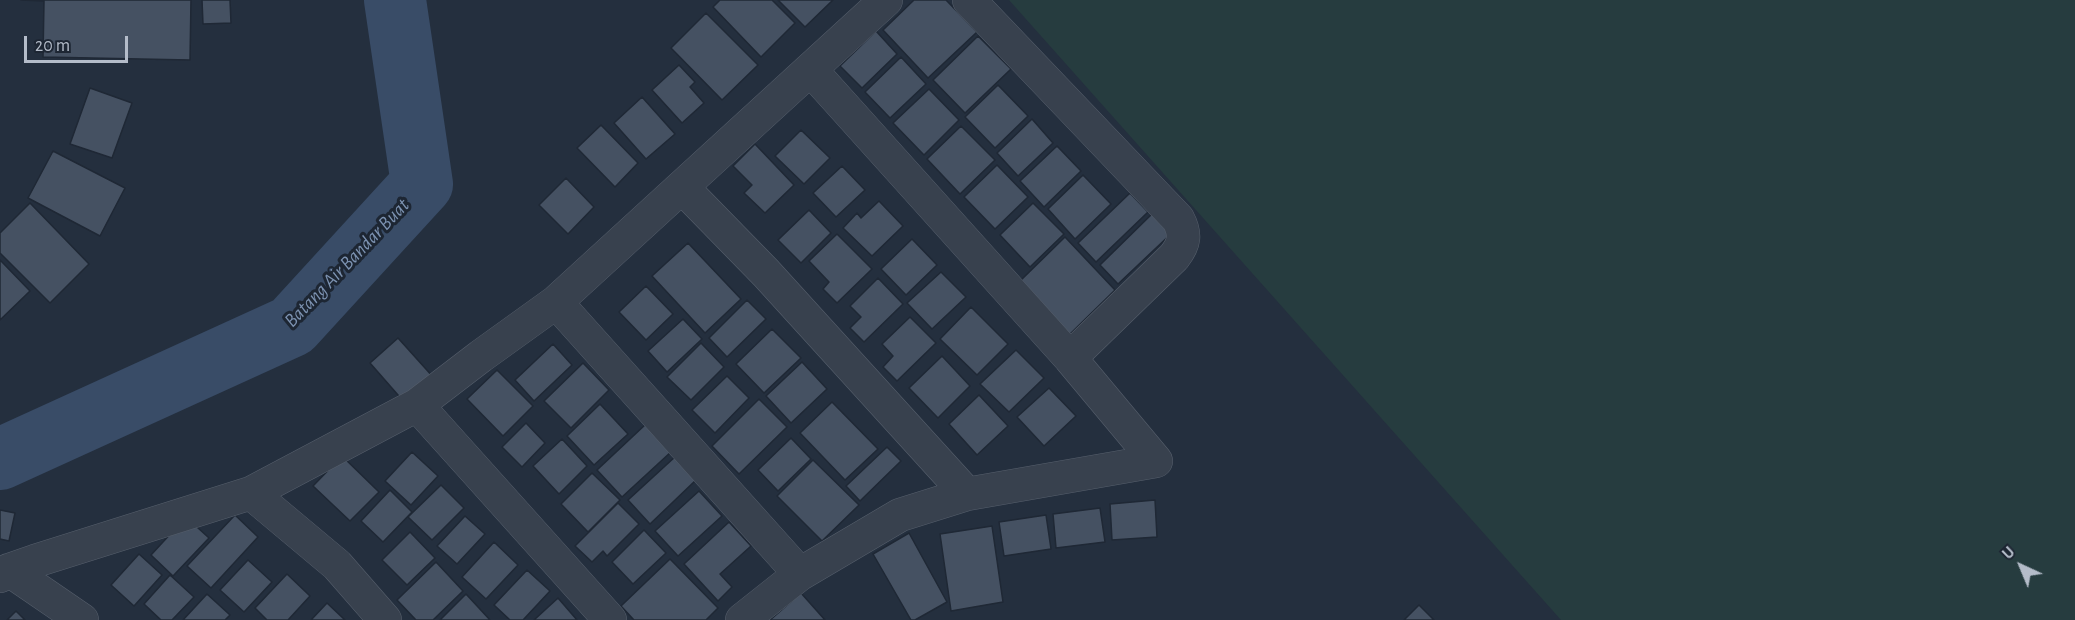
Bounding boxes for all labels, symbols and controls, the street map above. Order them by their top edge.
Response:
scale bar [27,24,130,62]
text: 20 m [35,37,70,55]
water label: Batang Air Bandar Buat [279,193,415,333]
north arrow [1991,536,2051,596]
text: U [1999,544,2018,562]

